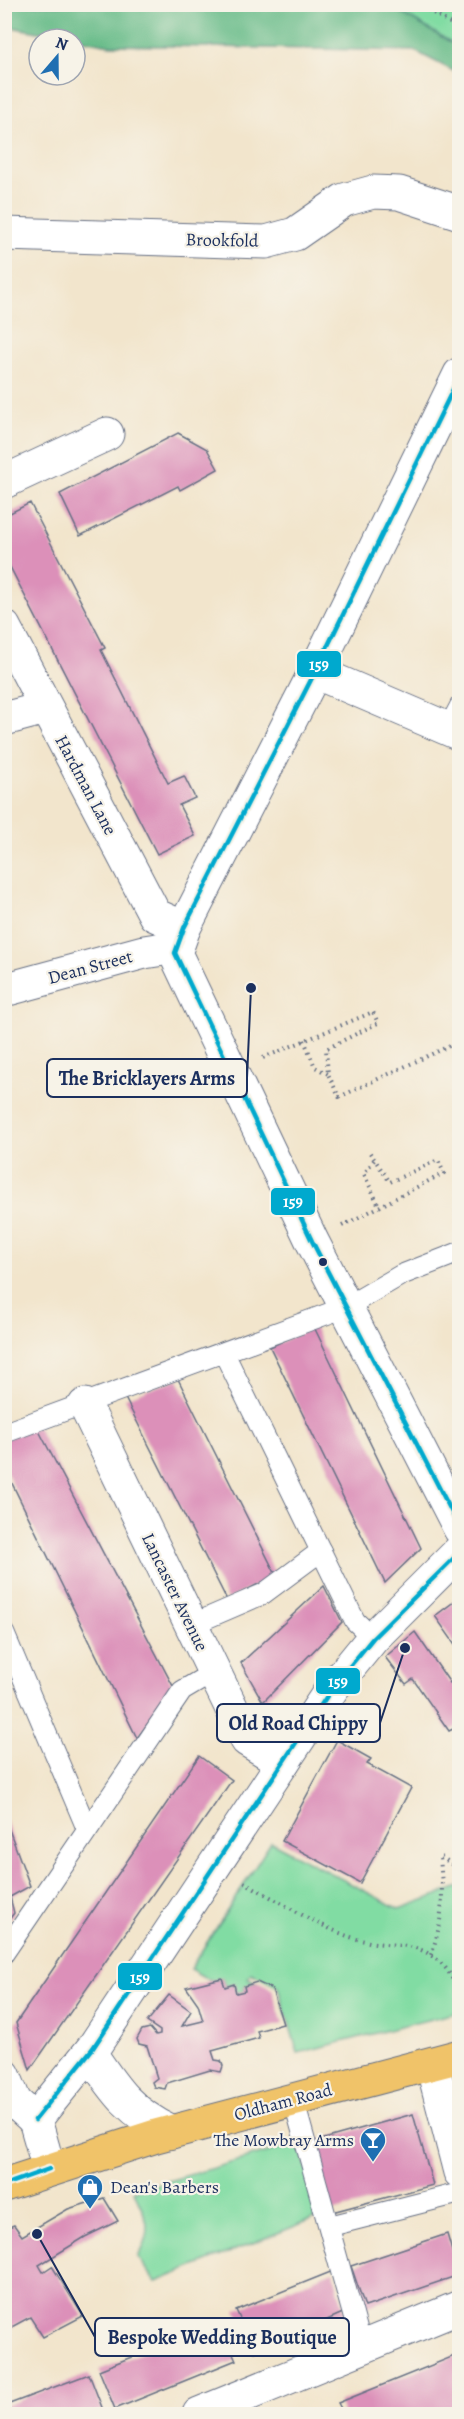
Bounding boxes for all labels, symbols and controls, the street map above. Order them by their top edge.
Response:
north arrow [27,27,87,87]
text: N [53,32,71,56]
street label: Brookfold [185,227,259,253]
line badge: 159 [296,650,342,678]
text: 159 [309,654,329,676]
street label: Hardman Lane [50,731,122,839]
street label: Dean Street [45,944,135,990]
callout: The Bricklayers Arms [47,1059,247,1097]
text: The Bricklayers Arms [59,1065,235,1092]
line badge: 159 [270,1187,316,1216]
text: 159 [283,1191,303,1213]
unlabelled marker [317,1256,329,1268]
street label: Lancaster Avenue [136,1529,214,1655]
line badge: 159 [315,1667,361,1695]
text: 159 [328,1671,348,1693]
callout: Old Road Chippy [217,1704,380,1742]
text: Old Road Chippy [228,1710,368,1737]
line badge: 159 [117,1962,163,1991]
text: 159 [130,1967,150,1989]
street label: Oldham Road [231,2077,335,2127]
bar icon: The Mowbray Arms [358,2125,388,2163]
place label: The Mowbray Arms [214,2128,354,2152]
shop icon: Dean's Barbers [75,2172,105,2210]
place label: Dean's Barbers [110,2175,219,2199]
callout: Bespoke Wedding Boutique [95,2318,349,2356]
text: Bespoke Wedding Boutique [107,2324,337,2351]

